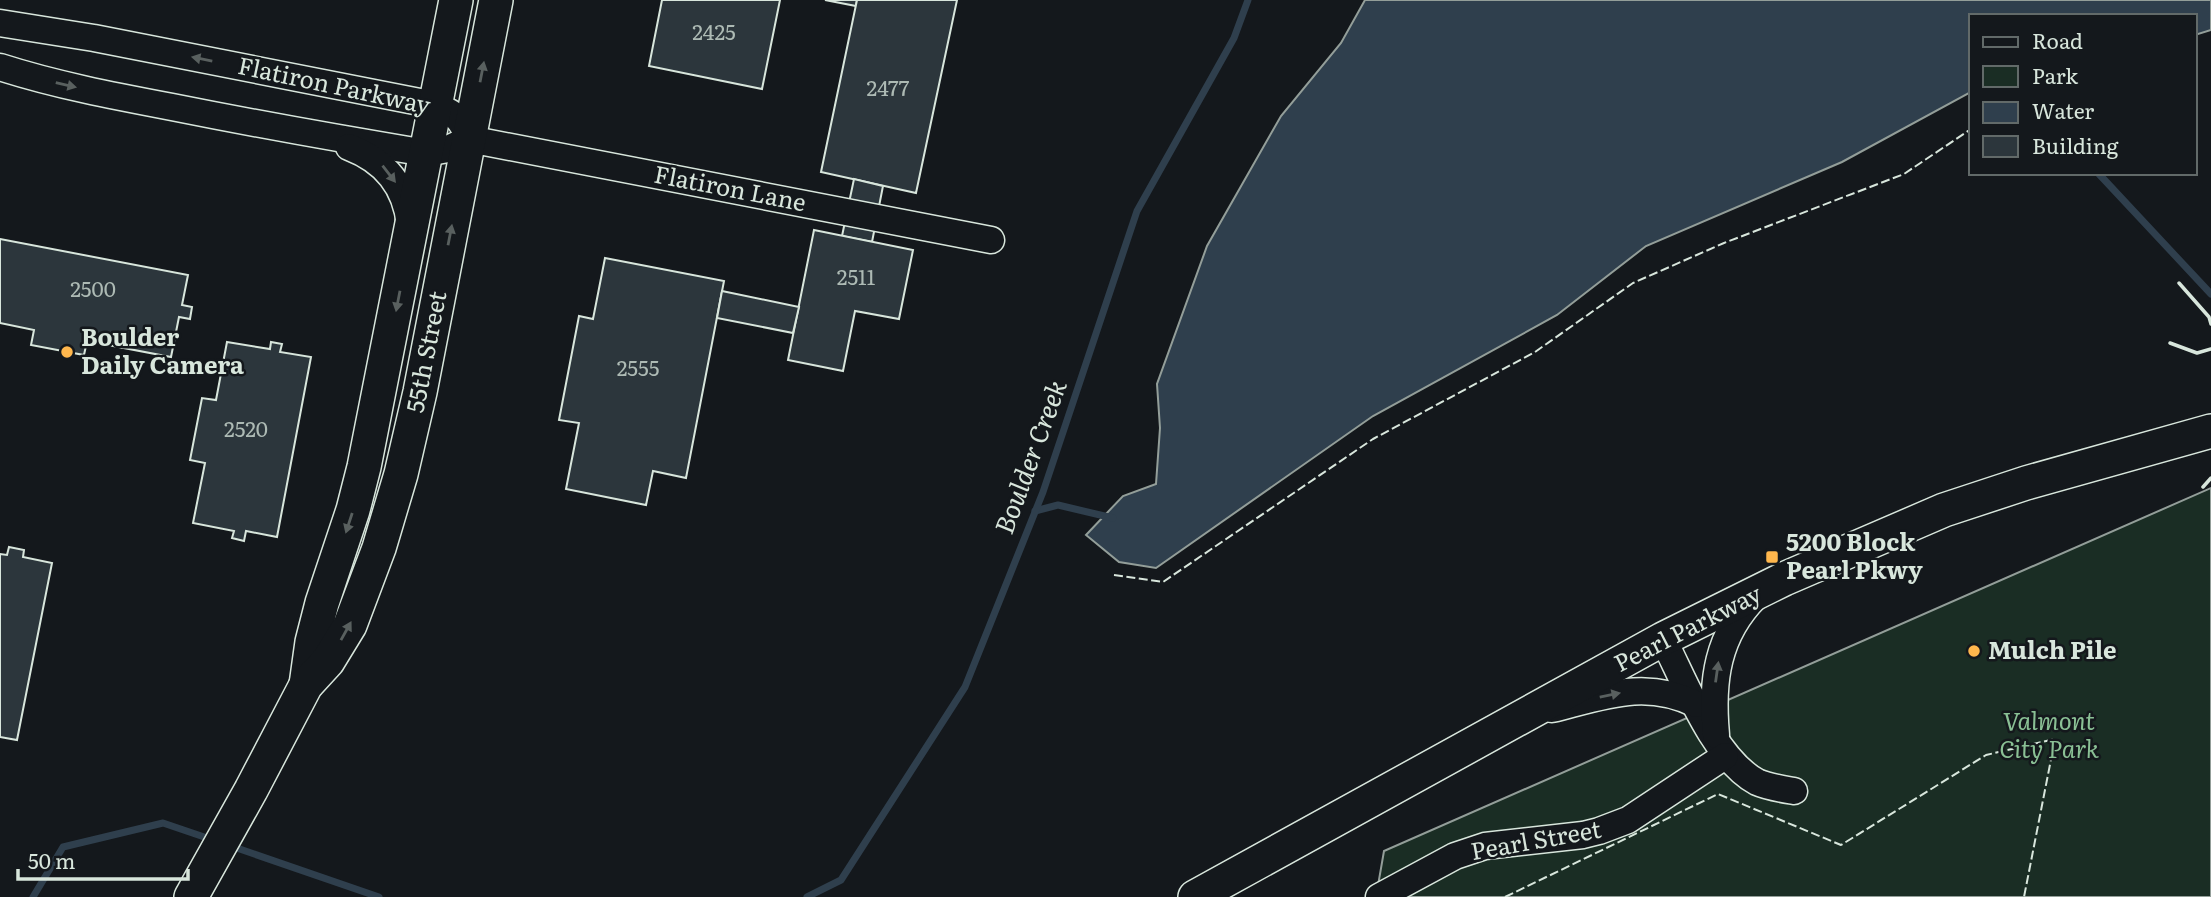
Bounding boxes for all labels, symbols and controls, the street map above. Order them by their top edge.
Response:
legend [1969,14,2197,175]
house number: 2425 [692,15,736,46]
text: Road [2032,24,2083,55]
street label: Flatiron Parkway [235,46,434,121]
one-way arrow [191,53,213,64]
text: Park [2032,59,2078,90]
one-way arrow [477,61,488,83]
house number: 2477 [867,71,910,102]
one-way arrow [55,80,77,91]
text: Water [2032,94,2094,125]
text: Building [2032,129,2119,160]
street label: Flatiron Lane [652,155,809,218]
one-way arrow [381,165,396,183]
one-way arrow [444,224,455,246]
house number: 2511 [837,260,876,291]
house number: 2500 [70,272,116,303]
street label: 55th Street [396,287,454,415]
one-way arrow [392,290,403,312]
place label: Boulder Daily Camera [81,318,244,381]
marker: Boulder Daily Camera [59,344,75,360]
house number: 2555 [617,351,659,382]
water label: Boulder Creek [983,373,1075,539]
house number: 2520 [224,412,268,443]
one-way arrow [343,513,354,534]
place label: 5200 Block Pearl Pkwy [1786,523,1923,586]
marker: 5200 Block Pearl Pkwy [1764,549,1780,565]
street label: Pearl Parkway [1607,574,1767,679]
one-way arrow [340,621,352,640]
place label: Mulch Pile [1988,631,2117,666]
marker: Mulch Pile [1966,643,1982,659]
one-way arrow [1712,661,1723,683]
one-way arrow [1599,689,1621,700]
park label: Valmont City Park [1999,702,2100,765]
street label: Pearl Street [1468,810,1604,867]
scale bar [18,838,187,882]
text: 50 m [28,844,75,875]

